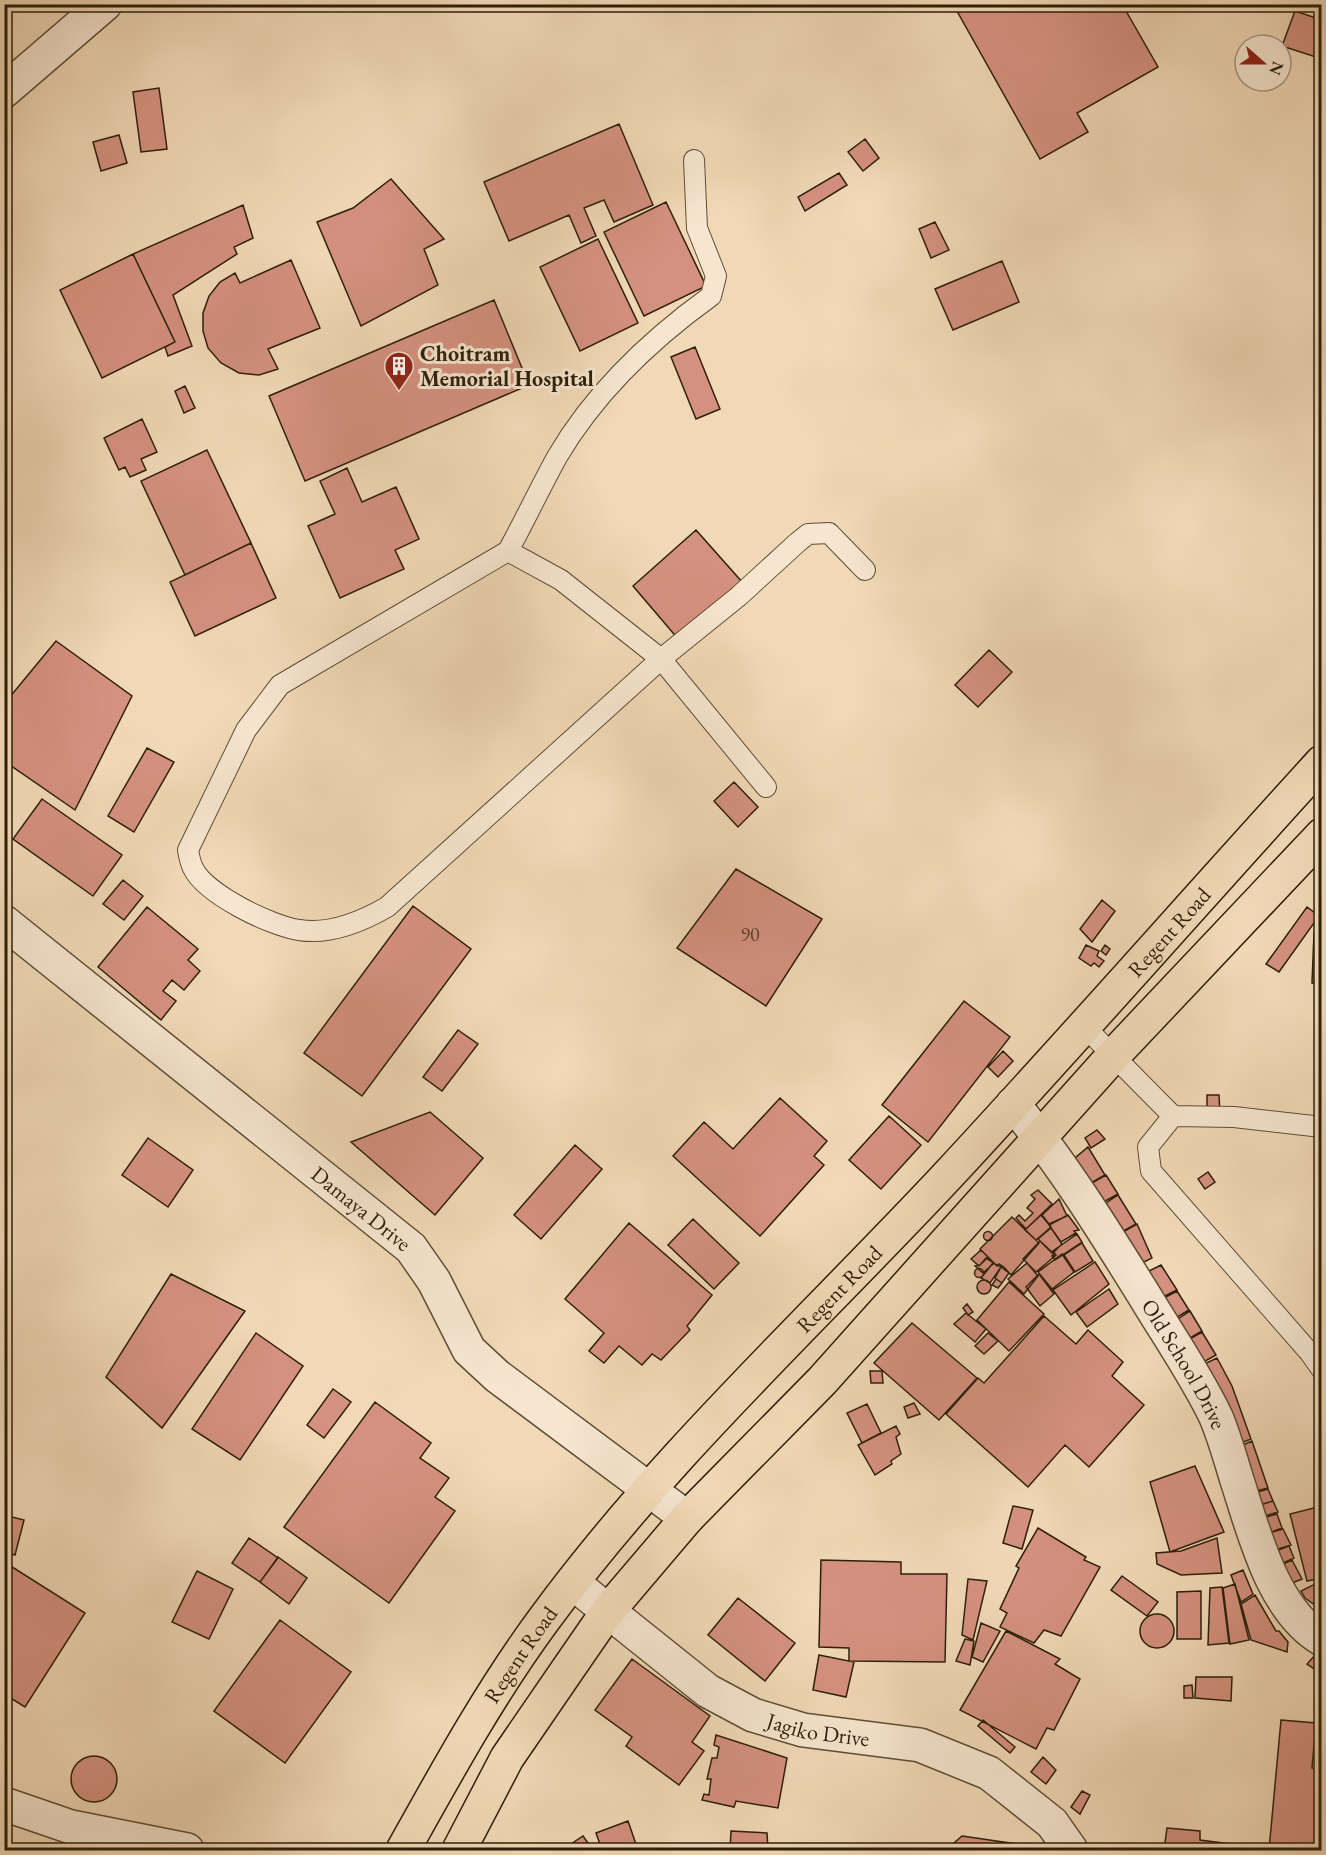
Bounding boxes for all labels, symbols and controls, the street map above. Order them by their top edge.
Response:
north arrow [1233,33,1293,93]
text: N [1264,58,1289,78]
place label: Choitram Memorial Hospital [420,339,594,393]
building icon: Choitram Memorial Hospital [383,350,415,392]
street label: Regent Road [1121,880,1217,983]
house number: 90 [740,921,760,947]
street label: Damaya Drive [305,1159,418,1258]
street label: Regent Road [790,1238,889,1339]
street label: Old School Drive [1135,1293,1234,1433]
street label: Regent Road [477,1599,564,1709]
street label: Jagiko Drive [761,1705,872,1753]

